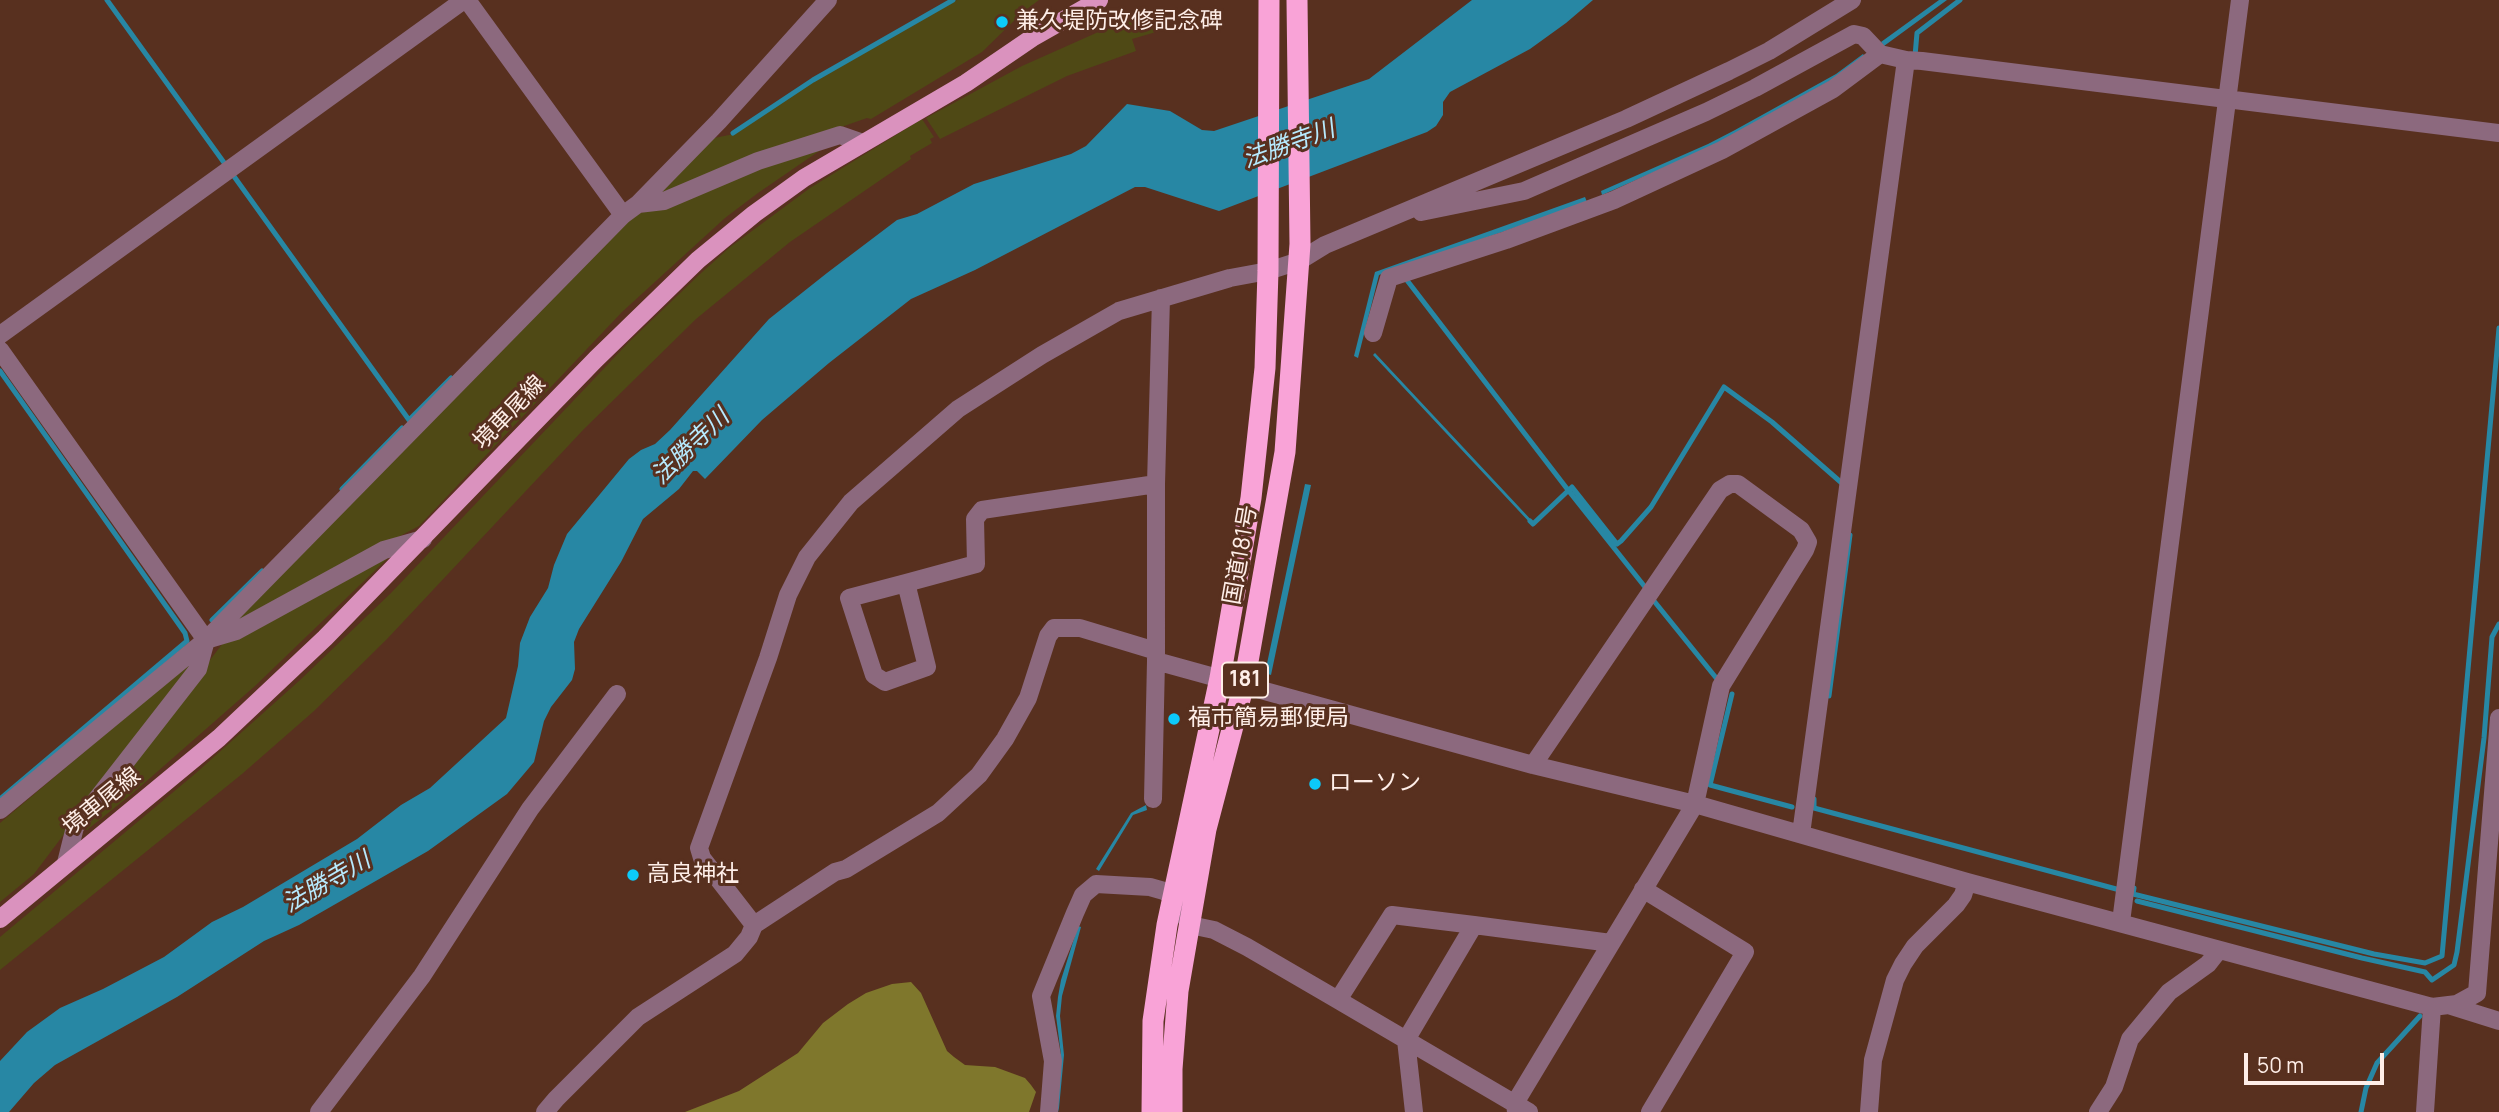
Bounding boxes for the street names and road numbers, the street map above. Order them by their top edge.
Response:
street label: 境車尾線 [468,370,552,456]
street label: 国道181号 [1219,503,1263,607]
road number: 181 [1222,662,1268,698]
street label: 境車尾線 [58,762,146,842]

